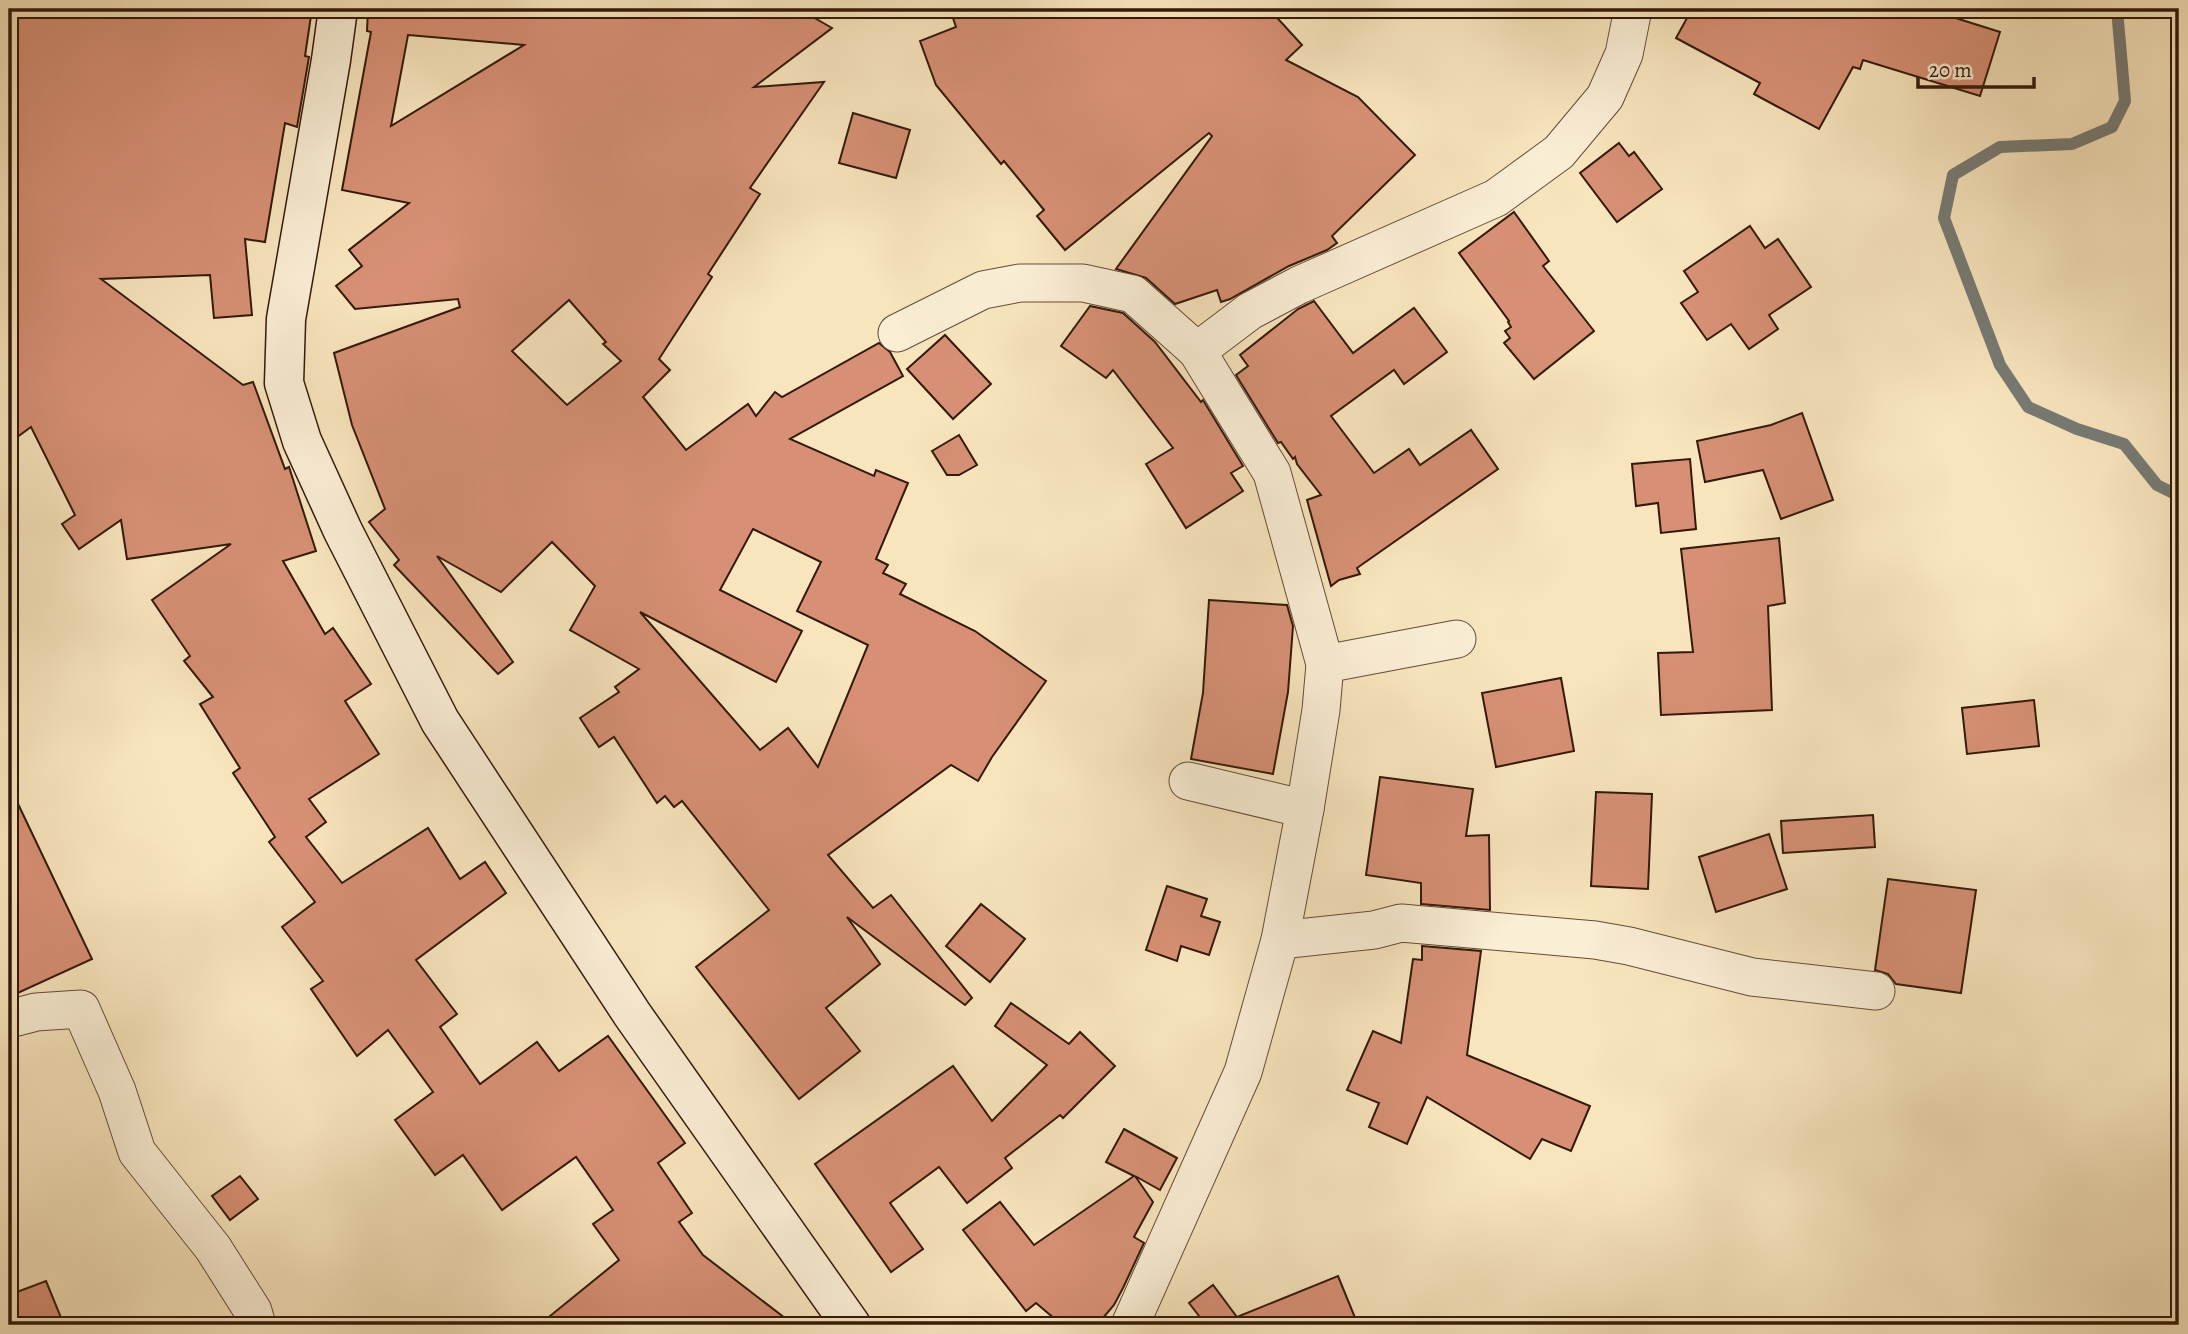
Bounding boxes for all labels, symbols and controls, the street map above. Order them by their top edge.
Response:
scale bar [1918,46,2034,90]
text: 20 m [1929,56,1972,84]

